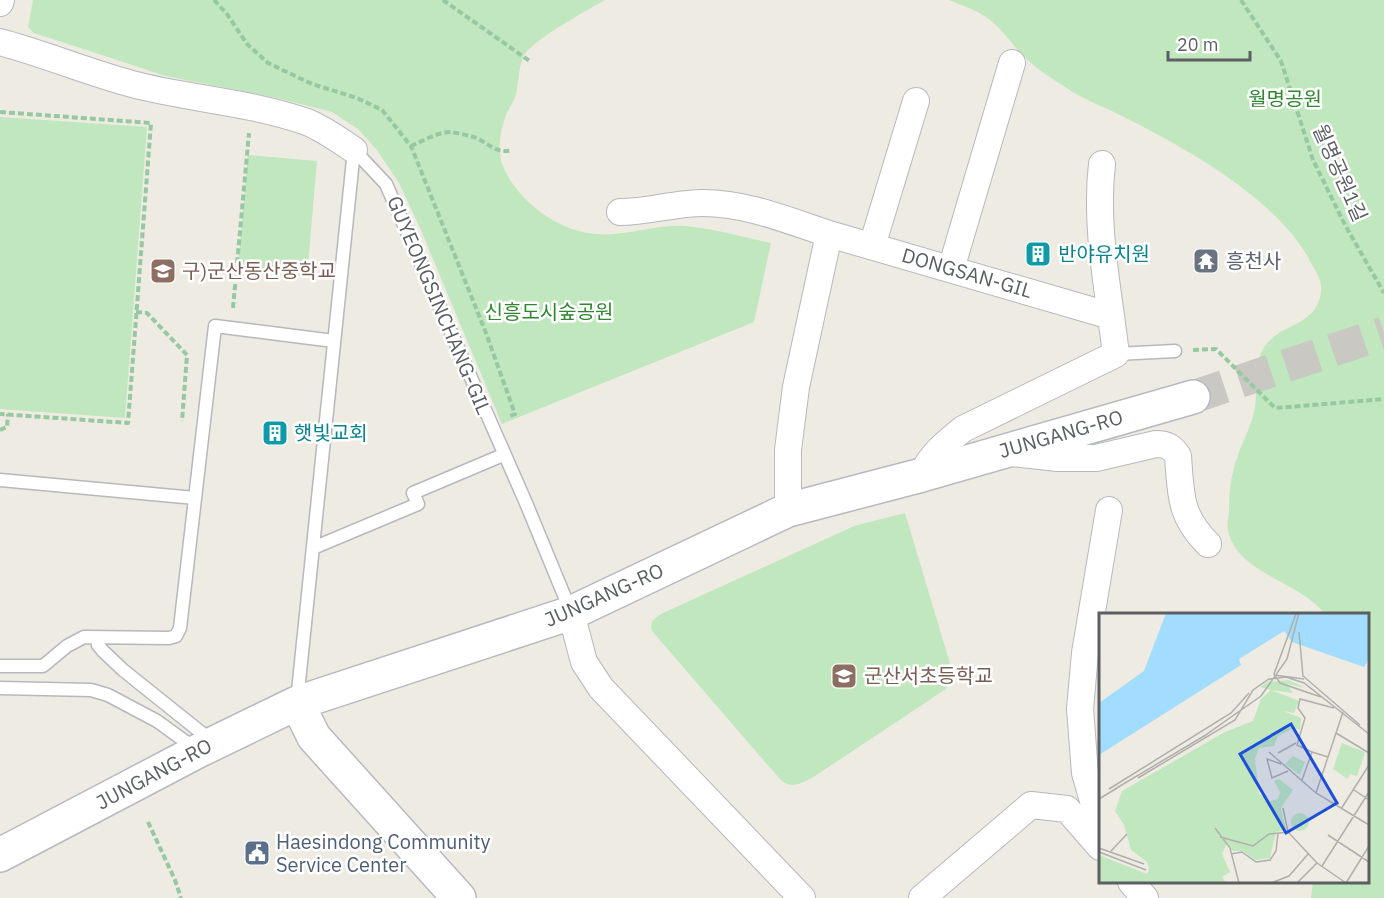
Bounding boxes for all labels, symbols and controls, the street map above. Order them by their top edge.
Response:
scale bar [1168,24,1250,62]
text: 20 m [1177,33,1219,56]
park label: 월명공원 [1248,85,1322,112]
street label: 월명공원1길 [1307,120,1374,226]
street label: GUYEONGSINCHANG-GIL [381,191,498,418]
building icon: 반야유치원 [1023,239,1053,269]
place label: 반야유치원 [1058,240,1150,267]
street label: DONGSAN-GIL [899,241,1035,304]
temple icon: 흥천사 [1191,246,1221,276]
place label: 흥천사 [1226,247,1281,274]
school or university icon: 구)군산동산중학교 [148,256,178,286]
place label: 구)군산동산중학교 [182,257,336,284]
park label: 신흥도시숲공원 [485,298,613,325]
street label: JUNGANG-RO [996,403,1126,464]
building icon: 햇빛교회 [260,418,290,448]
place label: 햇빛교회 [294,419,368,446]
street label: JUNGANG-RO [540,556,668,633]
inset map [1099,613,1369,883]
school or university icon: 군산서초등학교 [829,661,859,691]
place label: 군산서초등학교 [864,662,993,689]
street label: JUNGANG-RO [91,732,216,815]
place label: Haesindong Community Service Center [276,828,491,878]
public building icon: Haesindong Community Service Center [242,838,272,868]

